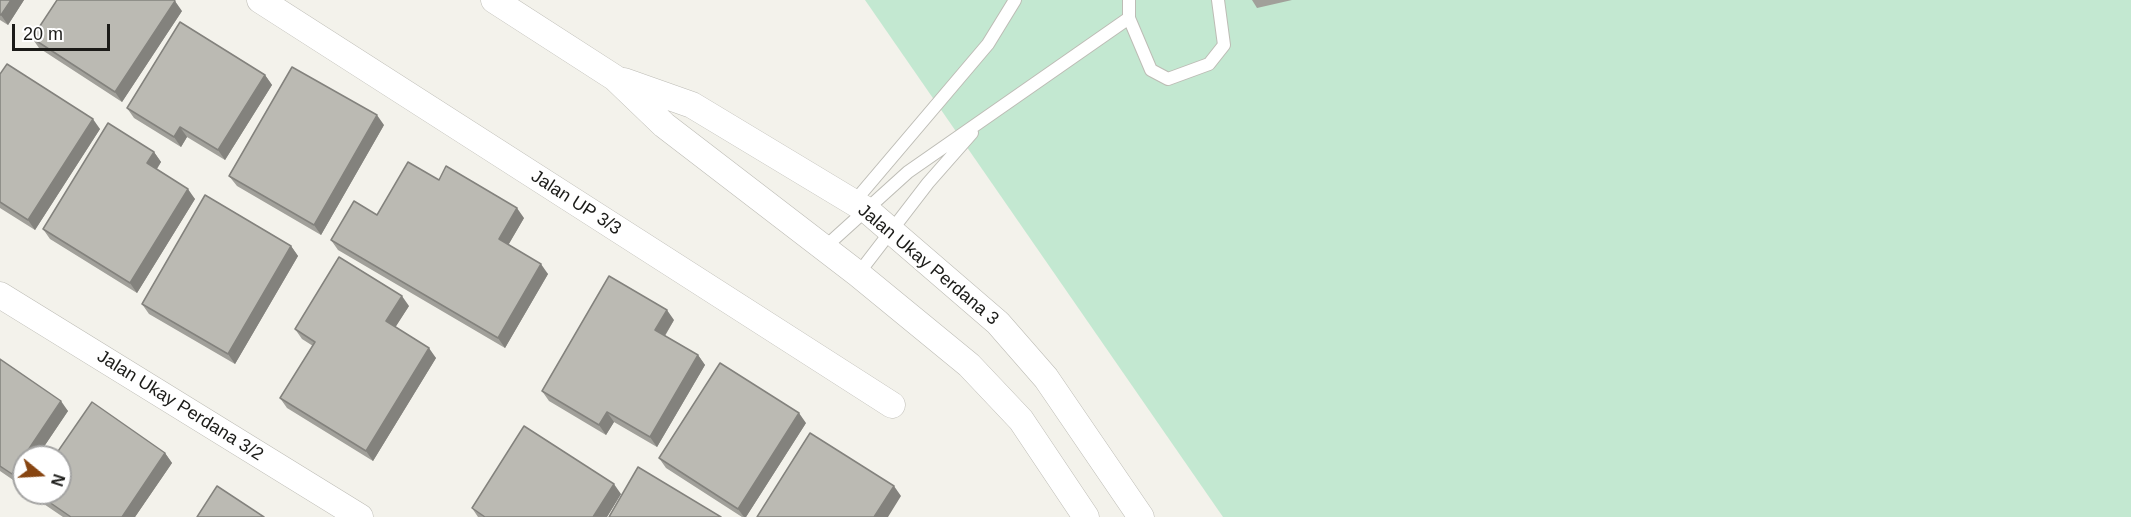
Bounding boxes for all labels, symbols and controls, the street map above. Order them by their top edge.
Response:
scale bar [15,12,112,50]
text: 20 m [23,24,63,44]
street label: Jalan UP 3/3 [527,166,625,240]
street label: Jalan Ukay Perdana 3 [853,200,1003,330]
street label: Jalan Ukay Perdana 3/2 [93,346,267,466]
north arrow [12,445,72,505]
text: N [48,472,68,488]

